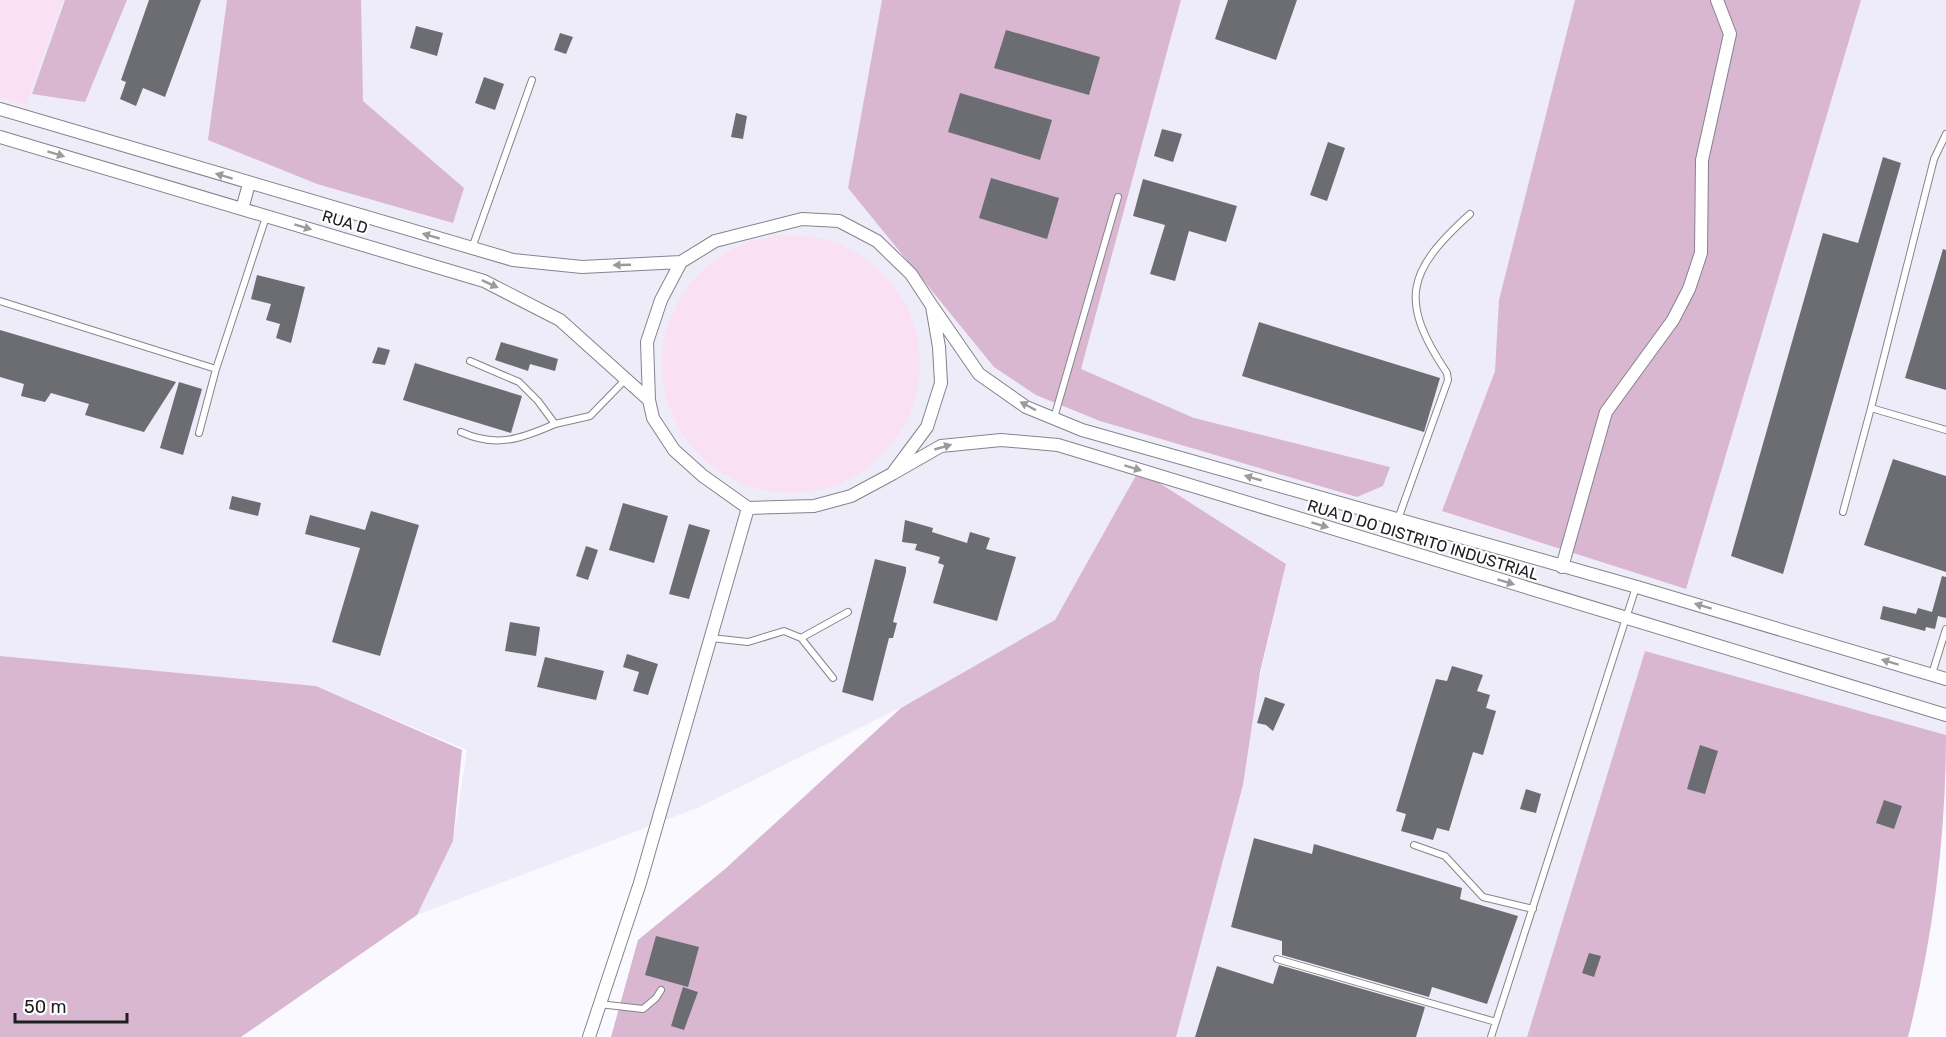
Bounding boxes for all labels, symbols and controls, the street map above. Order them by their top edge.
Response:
one-way arrow [47,150,65,159]
one-way arrow [215,171,233,180]
street label: RUA D [320,206,370,238]
one-way arrow [294,223,312,232]
one-way arrow [422,231,440,240]
one-way arrow [613,260,632,269]
one-way arrow [481,280,498,289]
one-way arrow [1019,401,1036,411]
one-way arrow [934,442,952,451]
one-way arrow [1124,464,1142,473]
one-way arrow [1244,473,1262,482]
street label: RUA D DO DISTRITO INDUSTRIAL [1305,496,1541,584]
one-way arrow [1311,521,1329,530]
one-way arrow [1497,578,1515,587]
one-way arrow [1694,601,1712,610]
one-way arrow [1881,657,1899,666]
scale bar [15,986,128,1024]
text: 50 m [24,996,67,1018]

